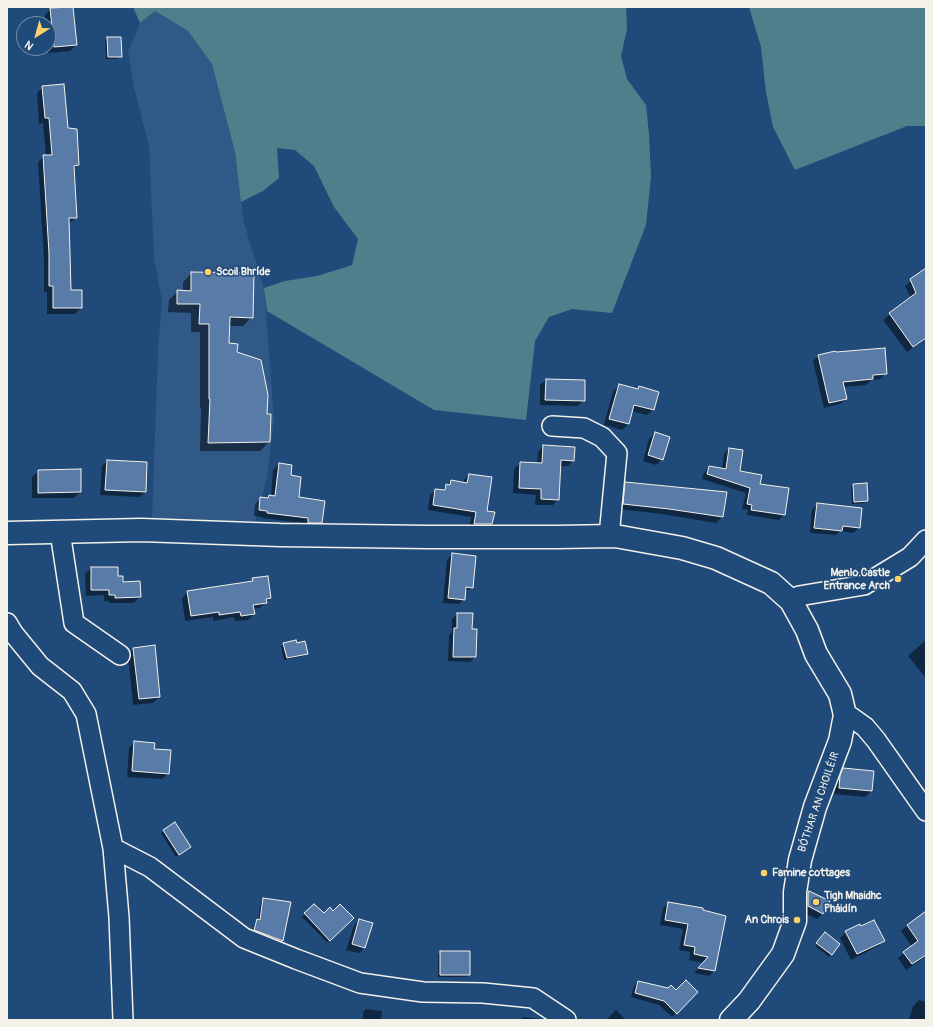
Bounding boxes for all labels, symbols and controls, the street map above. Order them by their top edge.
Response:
north arrow [16,16,56,56]
text: N [22,38,36,53]
place label: Scoil Bhríde [216,265,270,279]
marker: Scoil Bhríde [203,267,213,277]
place label: Menlo Castle Entrance Arch [824,566,890,592]
marker: Menlo Castle Entrance Arch [893,574,903,584]
street label: BÓTHAR AN CHOILÉIR [796,750,842,854]
place label: Famine cottages [772,866,850,880]
marker: Famine cottages [759,868,769,878]
place label: Tigh Mhaidhc Pháidín [824,889,882,915]
marker: Tigh Mhaidhc Pháidín [811,897,821,907]
place label: An Chrois [745,913,789,927]
marker: An Chrois [792,915,802,925]

